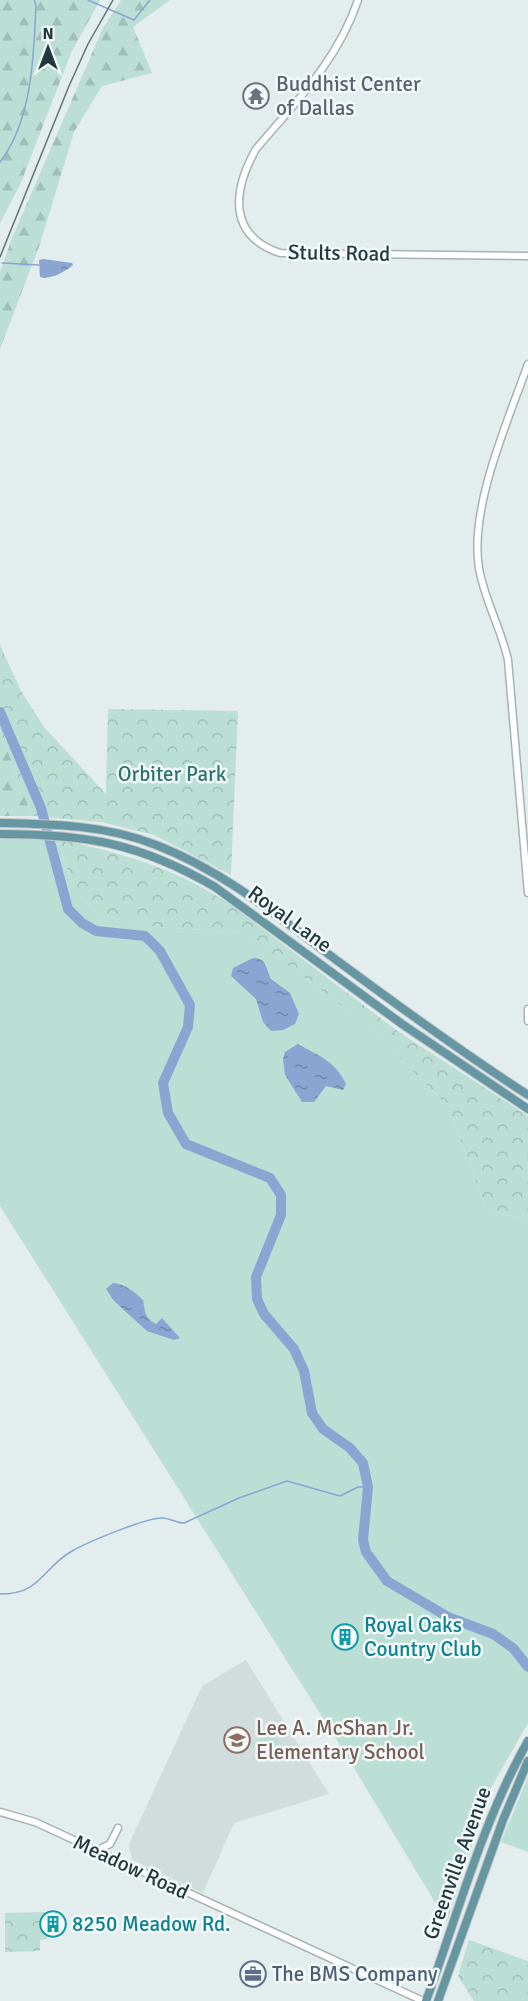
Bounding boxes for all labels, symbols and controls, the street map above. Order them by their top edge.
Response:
north arrow [18,18,78,78]
text: N [42,24,54,44]
place label: Buddhist Center of Dallas [276,71,421,121]
temple icon: Buddhist Center of Dallas [241,81,271,111]
street label: Stults Road [288,239,390,267]
park label: Orbiter Park [118,761,227,787]
street label: Royal Lane [243,880,337,958]
place label: Royal Oaks Country Club [364,1612,482,1662]
building icon: Royal Oaks Country Club [330,1622,360,1652]
place label: Lee A. McShan Jr. Elementary School [256,1715,425,1765]
school or university icon: Lee A. McShan Jr. Elementary School [222,1725,252,1755]
street label: Greenville Avenue [417,1783,497,1943]
street label: Meadow Road [69,1829,193,1905]
building icon: 8250 Meadow Rd. [38,1909,68,1939]
place label: 8250 Meadow Rd. [72,1911,231,1937]
office icon: The BMS Company [238,1959,268,1989]
place label: The BMS Company [272,1961,438,1987]

